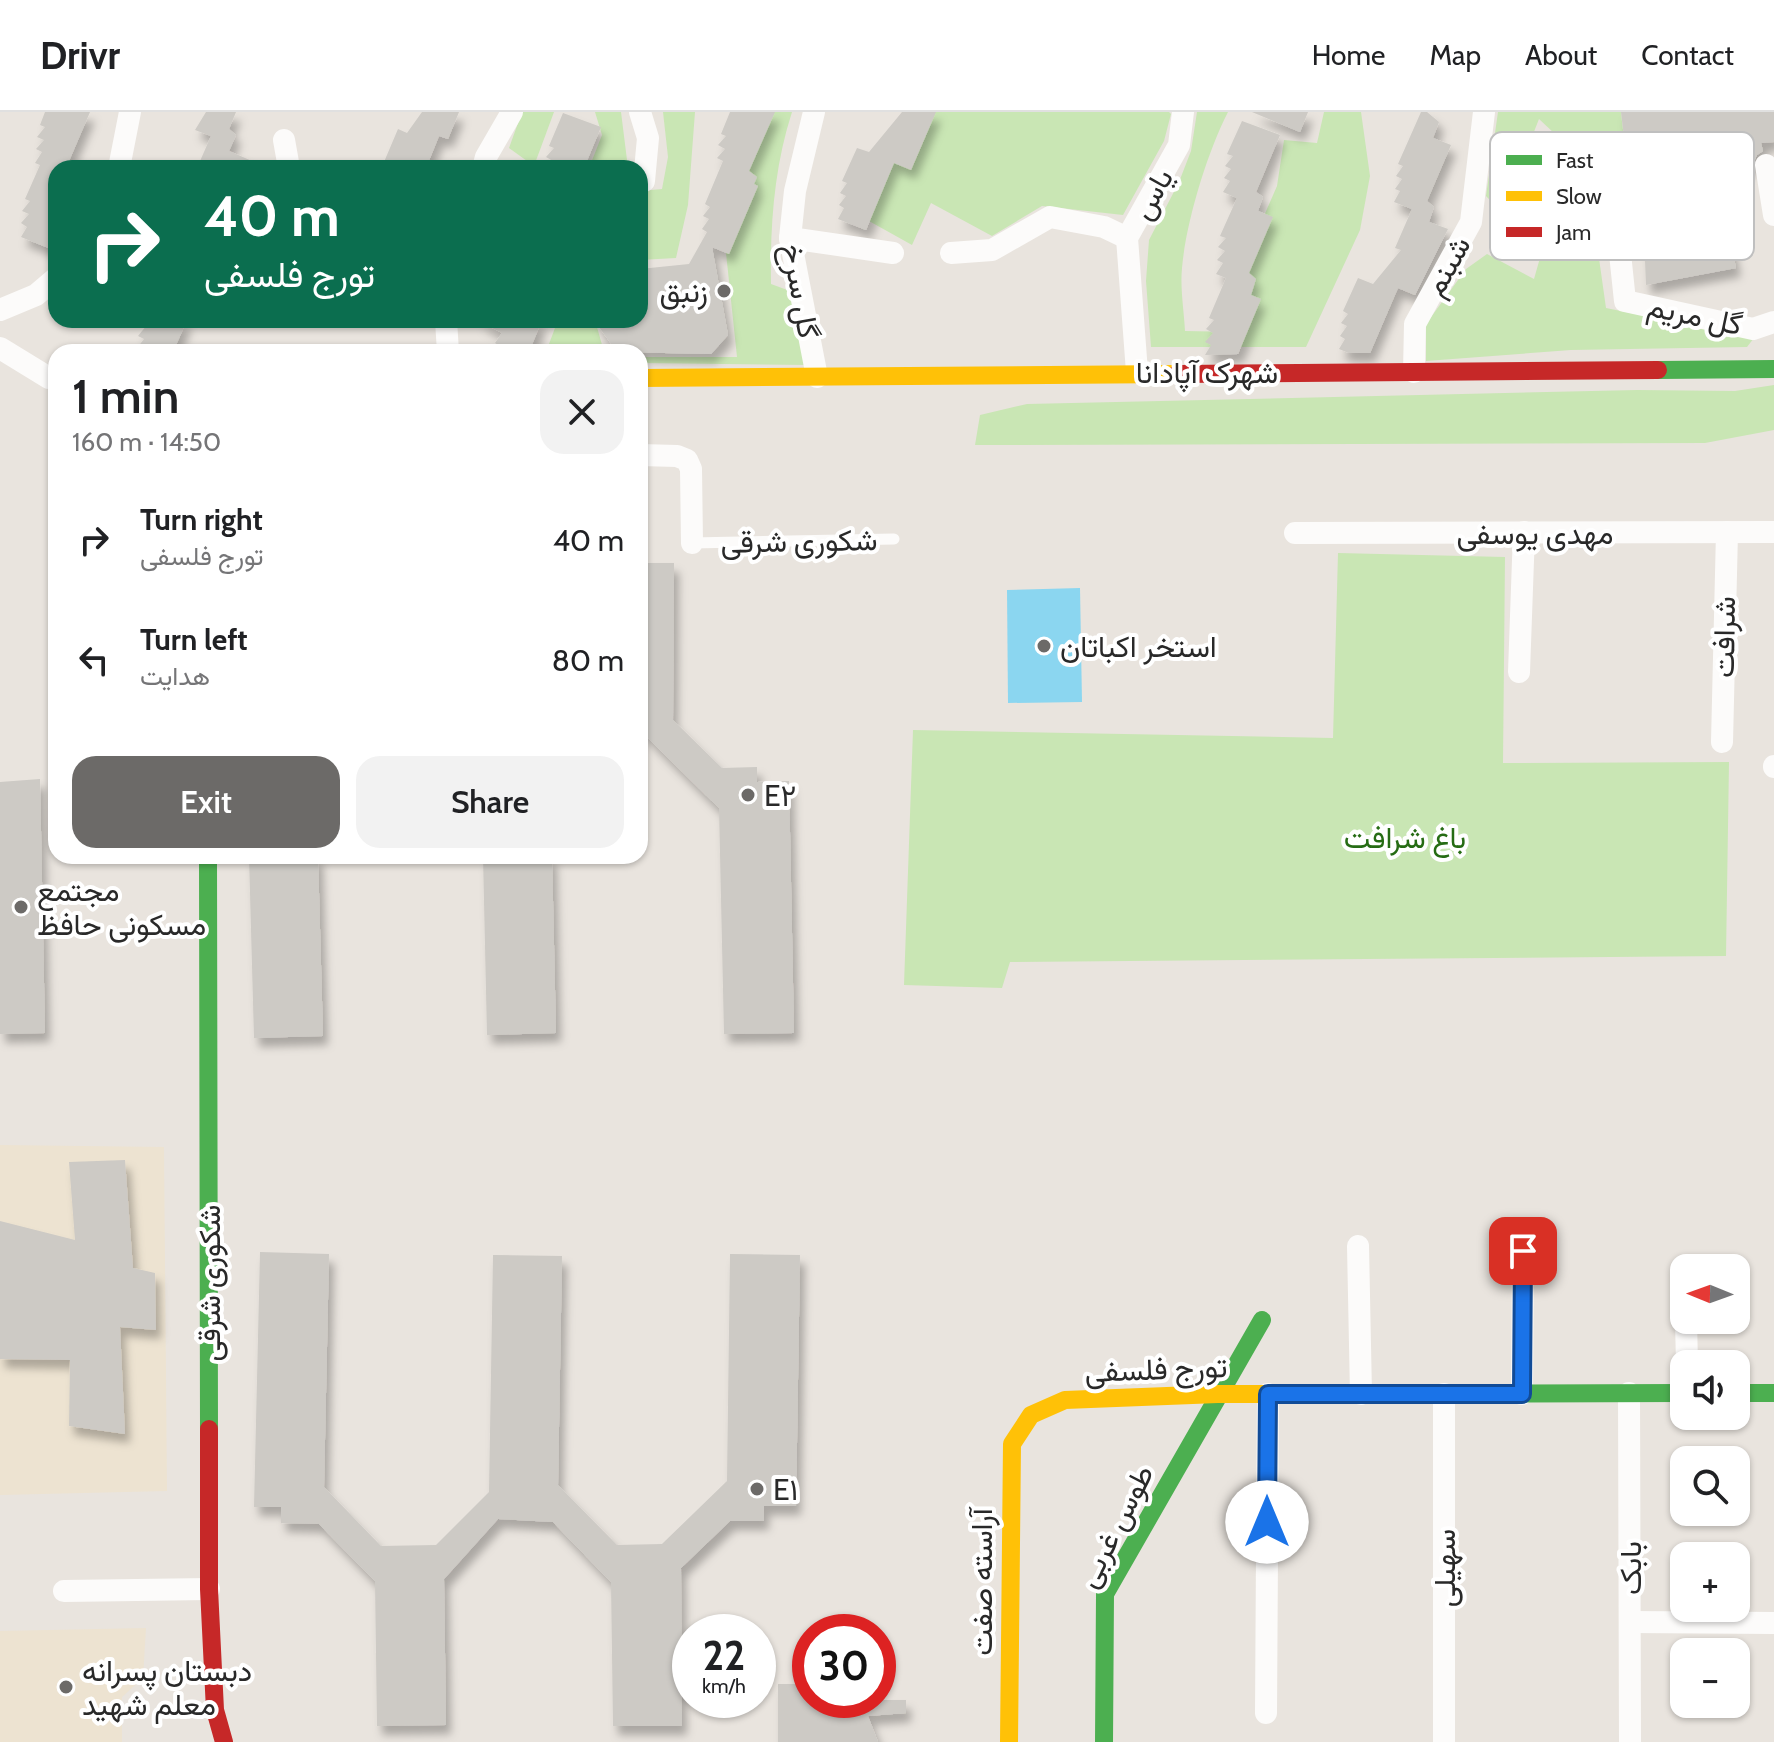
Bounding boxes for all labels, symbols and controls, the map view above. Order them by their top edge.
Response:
text: Drivr [40,32,120,79]
text: Home [1312,38,1385,72]
text: Map [1429,38,1481,72]
text: About [1525,38,1597,72]
text: Contact [1641,38,1734,72]
legend [1490,132,1754,260]
text: Fast [1556,147,1594,174]
street label: یاس [1123,162,1181,226]
text: 40 m [204,182,340,250]
text: Slow [1556,183,1602,210]
icon: right [72,192,176,296]
text: Jam [1555,219,1591,246]
street label: شبنم [1416,229,1479,303]
street label: گل سرخ [773,241,828,342]
text: تورج فلسفی [204,252,375,296]
place label: زنبق [660,273,708,310]
marker: زنبق [715,282,733,300]
street label: گل مریم [1644,287,1746,344]
street label: شهرک آپادانا [1136,354,1278,393]
text: 1 min [72,367,179,425]
button: close [540,370,624,454]
text: 160 m · 14:50 [72,426,221,458]
text: Turn right [140,501,263,538]
street label: مهدی یوسفی [1456,515,1614,552]
icon: right [72,518,116,562]
street label: شکوری شرقی [720,521,878,561]
text: 40 m [553,522,624,559]
text: تورج فلسفی [140,540,264,572]
street label: شرافت [1705,596,1743,678]
text: Turn left [140,621,248,658]
place label: استخر اکباتان [1060,628,1217,665]
marker: استخر اکباتان [1035,637,1053,655]
icon: left [72,638,116,682]
text: 80 m [552,642,624,679]
text: هدایت [140,660,210,692]
button: Exit [72,756,340,848]
button: Share [356,756,624,848]
place label: E۲ [764,777,796,814]
marker: E۲ [739,786,757,804]
park label: باغ شرافت [1344,819,1466,858]
place label: مجتمع مسکونی حافظ [37,872,206,943]
marker: مجتمع مسکونی حافظ [12,898,30,916]
street label: شکوری شرقی [191,1205,228,1361]
pin [1489,1217,1557,1285]
icon: arrive [1501,1229,1545,1273]
north arrow [1670,1254,1750,1334]
map controls [1670,1254,1750,1718]
street label: تورج فلسفی [1084,1348,1228,1392]
button: sound [1670,1350,1750,1430]
button: search [1670,1446,1750,1526]
street label: طوس غربی [1068,1458,1162,1594]
place label: E۱ [773,1471,798,1508]
marker: E۱ [748,1480,766,1498]
position arrow [1225,1480,1309,1564]
street label: آراسته صفت [963,1506,1000,1656]
street label: سهیلی [1426,1529,1463,1607]
street label: بابک [1612,1541,1649,1595]
button: + [1670,1542,1750,1622]
speed limit sign: 30 [792,1614,896,1718]
text: 22 [703,1631,745,1680]
button: − [1670,1638,1750,1718]
place label: دبستان پسرانه معلم شهید [82,1652,252,1724]
text: km/h [702,1674,746,1698]
marker: دبستان پسرانه معلم شهید [57,1678,75,1696]

